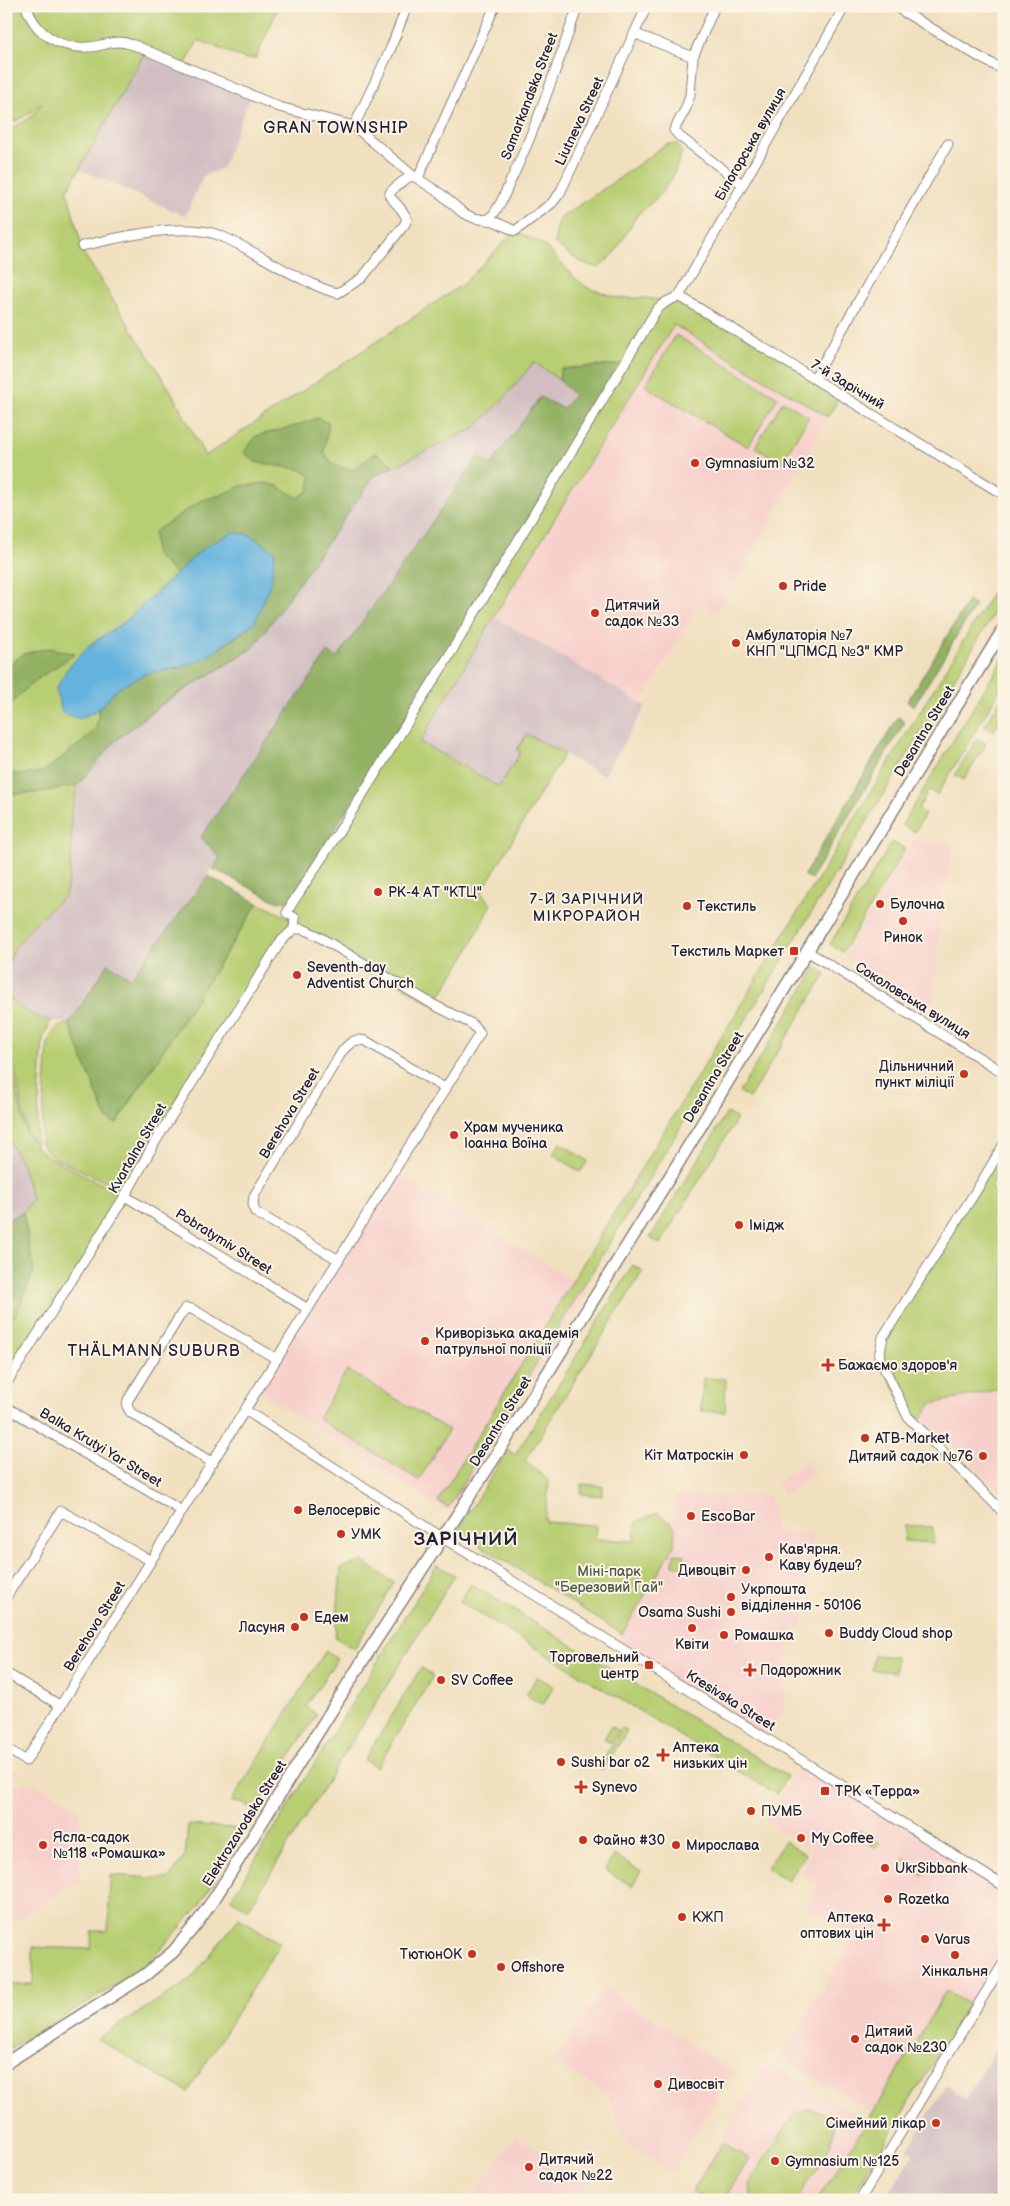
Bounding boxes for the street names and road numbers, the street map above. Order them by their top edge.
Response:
street label: Samarkandska Street [497,30,562,162]
street label: Liutneva Street [551,73,608,168]
street label: Білогорська вулиця [711,85,790,204]
street label: 7-й Зарічний [808,356,888,413]
street label: Desantna Street [891,682,959,780]
street label: Соколовська вулиця [852,958,974,1043]
street label: Desantna Street [680,1028,748,1126]
street label: Berehova Street [256,1064,324,1162]
street label: Kvartalna Street [105,1099,170,1196]
street label: Pobratymiv Street [172,1205,276,1278]
street label: Desantna Street [466,1372,535,1469]
street label: Balka Krutyi Yar Street [37,1404,166,1491]
street label: Berehova Street [60,1577,129,1674]
street label: Kresivska Street [683,1666,779,1735]
street label: Elektrozavodska Street [199,1757,290,1889]

